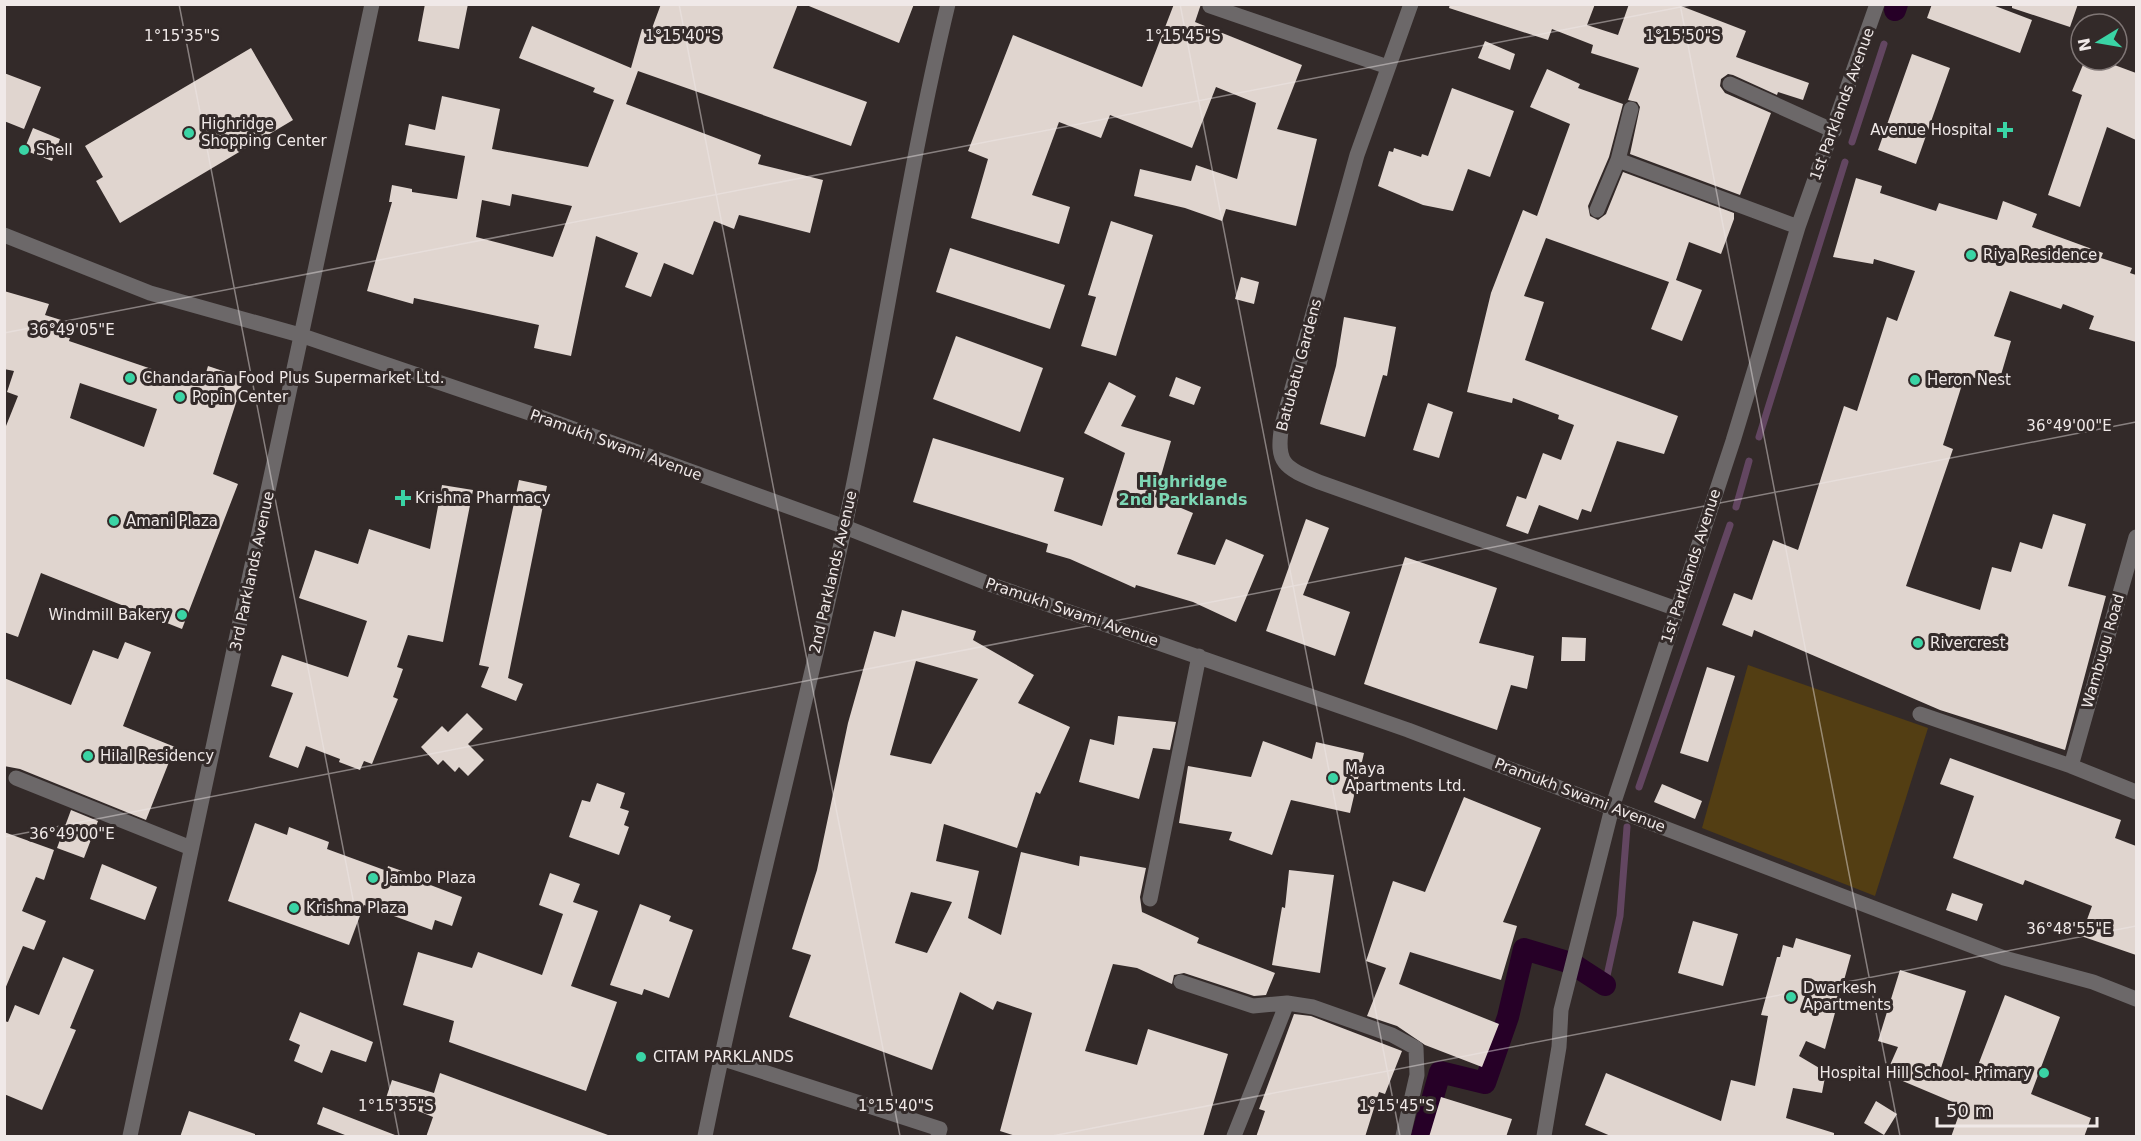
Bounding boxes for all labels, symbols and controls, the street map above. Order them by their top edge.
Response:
north arrow [2069,12,2129,72]
street label: 1st Parklands Avenue [1806,25,1878,183]
text: 1°15'35"S [144,27,220,45]
text: 1°15'40"S [645,27,721,45]
text: 1°15'45"S [1145,27,1221,45]
text: 1°15'50"S [1645,27,1721,45]
text: N [2074,36,2095,53]
place label: Highridge Shopping Center [201,115,328,150]
place label: Avenue Hospital [1870,121,1992,139]
marker: Avenue Hospital [1996,121,2014,139]
marker: Highridge Shopping Center [182,126,196,140]
place label: Shell [36,141,73,159]
marker: Shell [17,143,31,157]
place label: Riya Residence [1983,246,2097,264]
marker: Riya Residence [1964,248,1978,262]
street label: Batubatu Gardens [1273,297,1325,433]
text: 36°49'05"E [29,321,115,339]
place label: Chandarana Food Plus Supermarket Ltd. [142,369,444,387]
marker: Chandarana Food Plus Supermarket Ltd. [123,371,137,385]
place label: Heron Nest [1927,371,2011,389]
marker: Heron Nest [1908,373,1922,387]
place label: Popin Center [192,388,289,406]
marker: Popin Center [173,390,187,404]
street label: Pramukh Swami Avenue [528,406,704,484]
text: 36°49'00"E [2026,417,2112,435]
district label: Highridge 2nd Parklands [1119,472,1247,509]
street label: 1st Parklands Avenue [1658,487,1724,645]
street label: 3rd Parklands Avenue [226,489,278,653]
place label: Krishna Pharmacy [415,489,551,507]
street label: 2nd Parklands Avenue [806,489,860,655]
marker: Krishna Pharmacy [396,491,410,505]
place label: Amani Plaza [126,512,218,530]
marker: Amani Plaza [107,514,121,528]
street label: Pramukh Swami Avenue [983,574,1161,650]
street label: Wambugu Road [2078,592,2128,710]
place label: Windmill Bakery [49,606,170,624]
marker: Windmill Bakery [175,608,189,622]
place label: Rivercrest [1930,634,2006,652]
marker: Rivercrest [1911,636,1925,650]
place label: Hilal Residency [100,747,214,765]
marker: Hilal Residency [81,749,95,763]
street label: Pramukh Swami Avenue [1492,754,1668,836]
place label: Maya Apartments Ltd. [1345,760,1466,795]
marker: Maya Apartments Ltd. [1326,771,1340,785]
text: 36°49'00"E [29,825,115,843]
place label: Jambo Plaza [384,869,476,887]
marker: Jambo Plaza [366,871,380,885]
place label: Krishna Plaza [306,899,406,917]
marker: Krishna Plaza [287,901,301,915]
text: 36°48'55"E [2026,920,2112,938]
place label: Dwarkesh Apartments [1803,979,1891,1014]
marker: Dwarkesh Apartments [1784,990,1798,1004]
place label: CITAM PARKLANDS [653,1048,794,1066]
marker: CITAM PARKLANDS [634,1050,648,1064]
place label: Hospital Hill School- Primary [1820,1064,2032,1082]
marker: Hospital Hill School- Primary [2037,1066,2051,1080]
scale bar [1937,1090,2098,1128]
text: 1°15'35"S [358,1097,434,1115]
text: 1°15'40"S [858,1097,934,1115]
text: 1°15'45"S [1359,1097,1435,1115]
text: 50 m [1946,1100,1992,1121]

